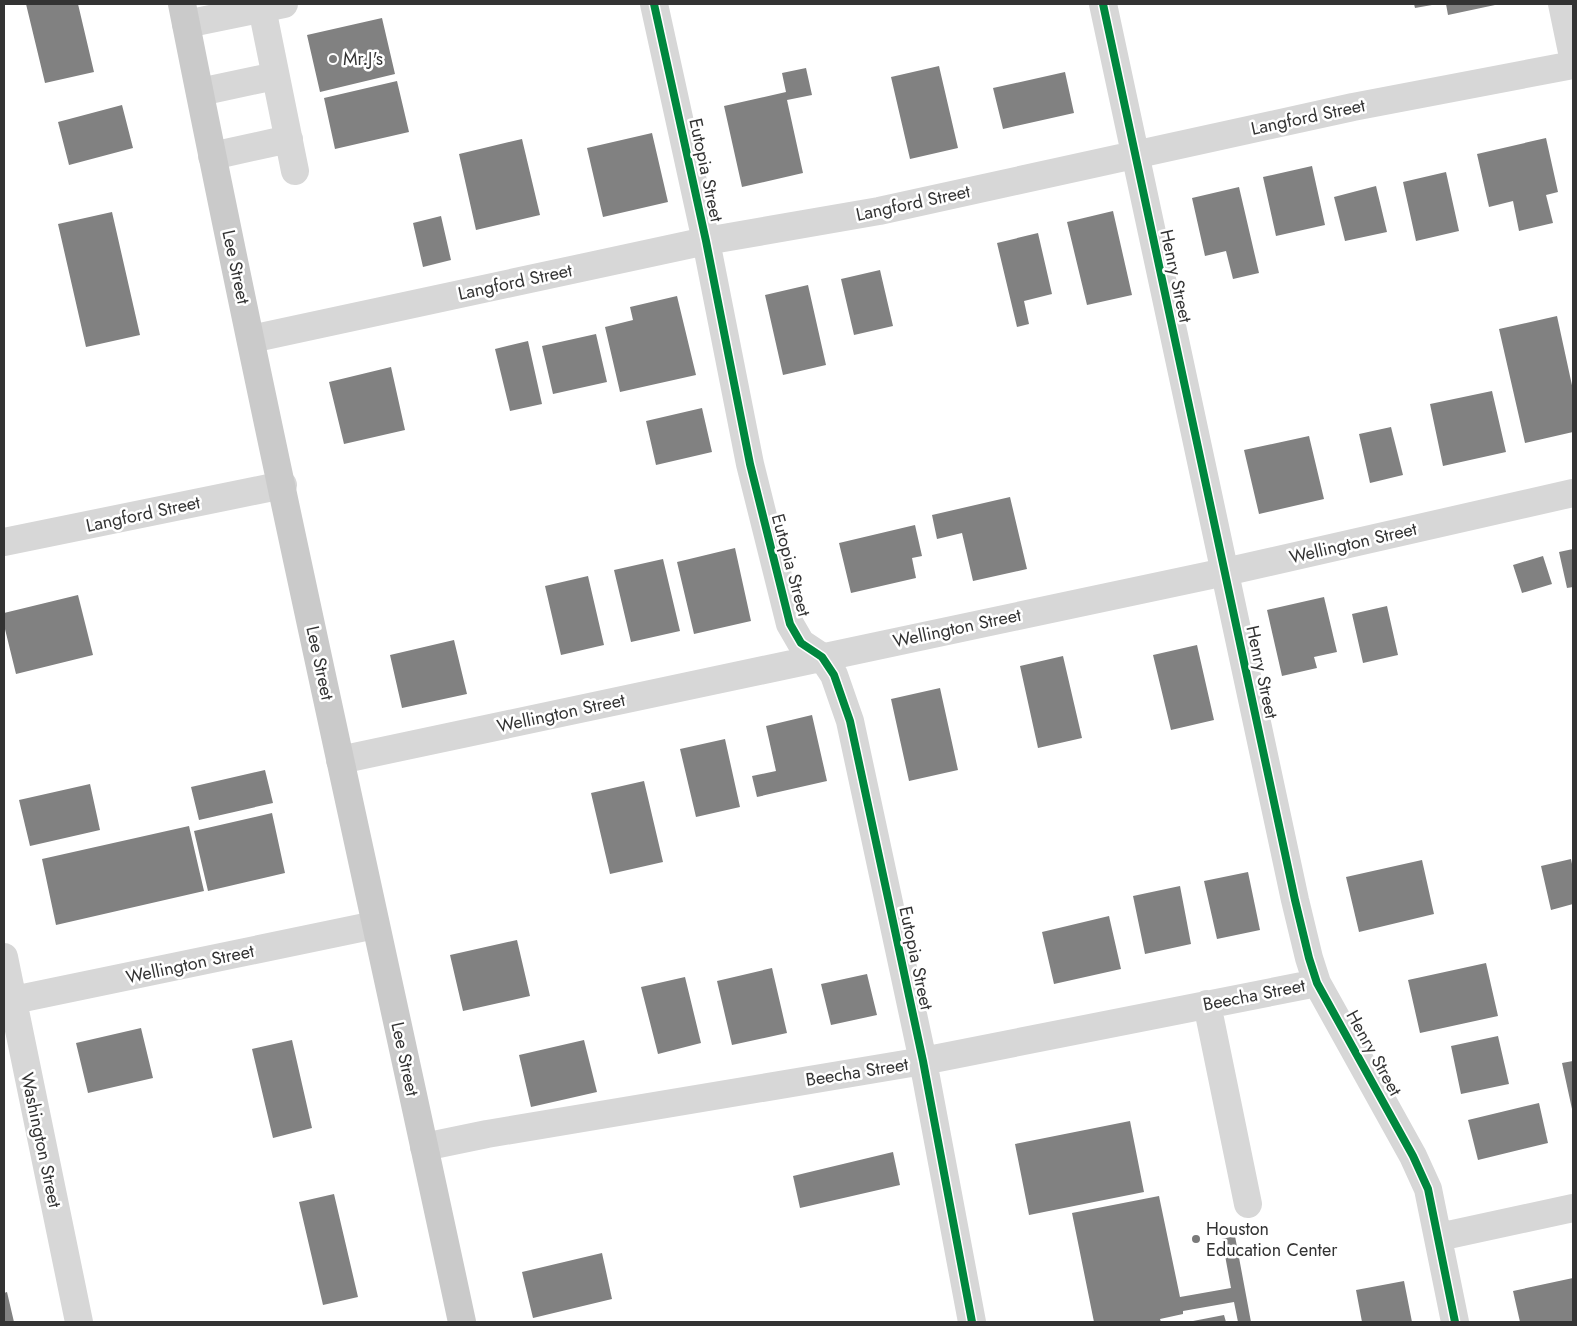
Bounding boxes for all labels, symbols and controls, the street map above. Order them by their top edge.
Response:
place label: Mr.J's [343,46,383,72]
marker: Mr.J's [327,53,339,65]
street label: Langford Street [1248,92,1368,142]
street label: Eutopia Street [682,116,730,225]
street label: Langford Street [853,178,973,228]
street label: Henry Street [1153,227,1199,326]
street label: Lee Street [215,228,257,307]
street label: Langford Street [455,257,575,307]
street label: Langford Street [83,489,203,539]
street label: Eutopia Street [765,511,817,620]
street label: Wellington Street [1287,516,1420,570]
street label: Wellington Street [891,602,1024,654]
street label: Henry Street [1239,623,1285,722]
street label: Lee Street [299,624,341,703]
street label: Wellington Street [495,687,628,739]
street label: Eutopia Street [892,904,940,1013]
street label: Wellington Street [124,938,257,990]
street label: Beecha Street [1201,972,1308,1018]
street label: Henry Street [1340,1005,1409,1101]
street label: Lee Street [384,1020,426,1099]
street label: Beecha Street [804,1051,911,1093]
street label: Washington Street [14,1070,68,1211]
place label: Houston Education Center [1206,1216,1338,1263]
marker: Houston Education Center [1190,1233,1202,1245]

